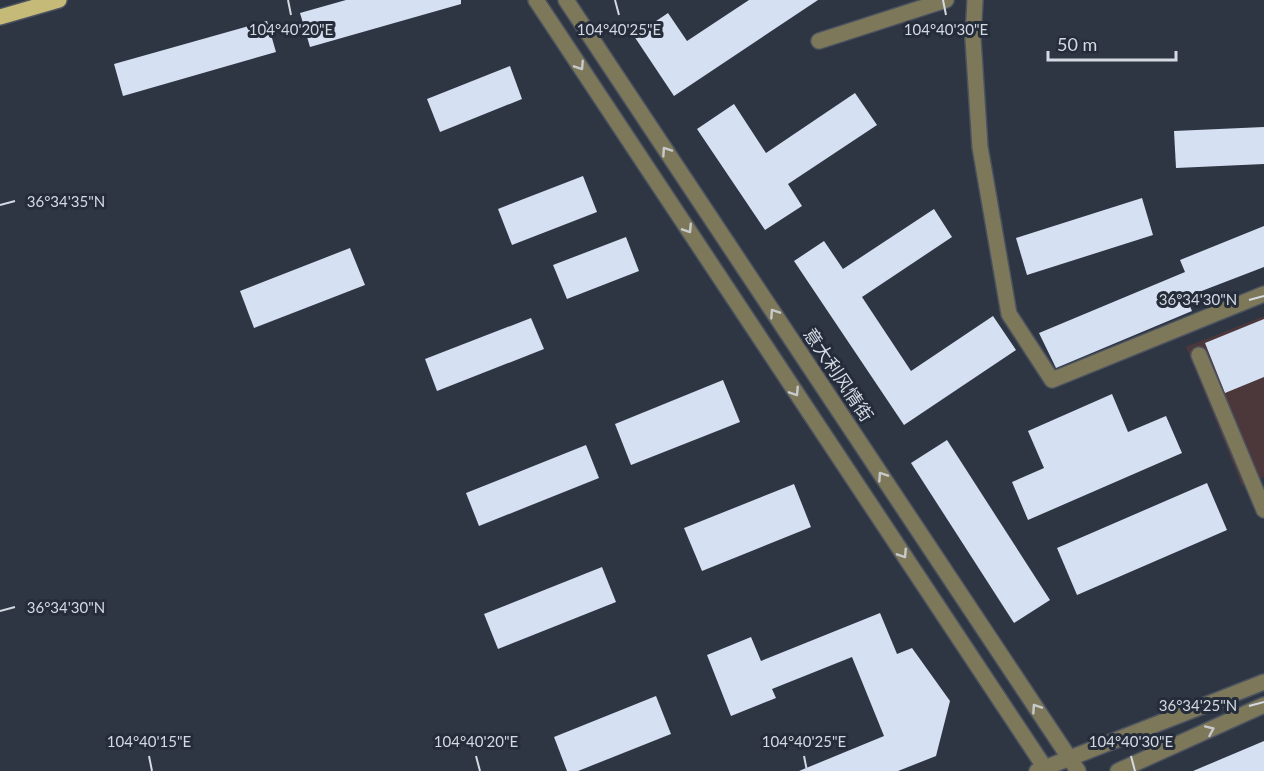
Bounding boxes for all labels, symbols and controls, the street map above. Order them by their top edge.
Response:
text: 104°40'20"E [249,20,333,38]
text: 104°40'25"E [577,20,661,38]
text: 104°40'30"E [904,20,988,38]
scale bar [1048,24,1176,62]
text: 50 m [1057,33,1097,55]
one-way arrow [573,60,584,71]
one-way arrow [662,147,673,158]
text: 36°34'35"N [27,192,105,210]
one-way arrow [681,222,692,233]
text: 36°34'30"N [1159,290,1237,308]
one-way arrow [770,309,781,320]
street label: 意大利风情街 [800,324,878,425]
one-way arrow [788,385,799,396]
one-way arrow [878,472,889,483]
one-way arrow [896,547,907,558]
text: 36°34'30"N [27,598,105,616]
text: 36°34'25"N [1159,696,1237,714]
one-way arrow [1032,704,1043,715]
one-way arrow [1203,725,1214,737]
text: 104°40'15"E [107,732,191,750]
text: 104°40'20"E [434,732,518,750]
text: 104°40'25"E [762,732,846,750]
text: 104°40'30"E [1089,732,1173,750]

